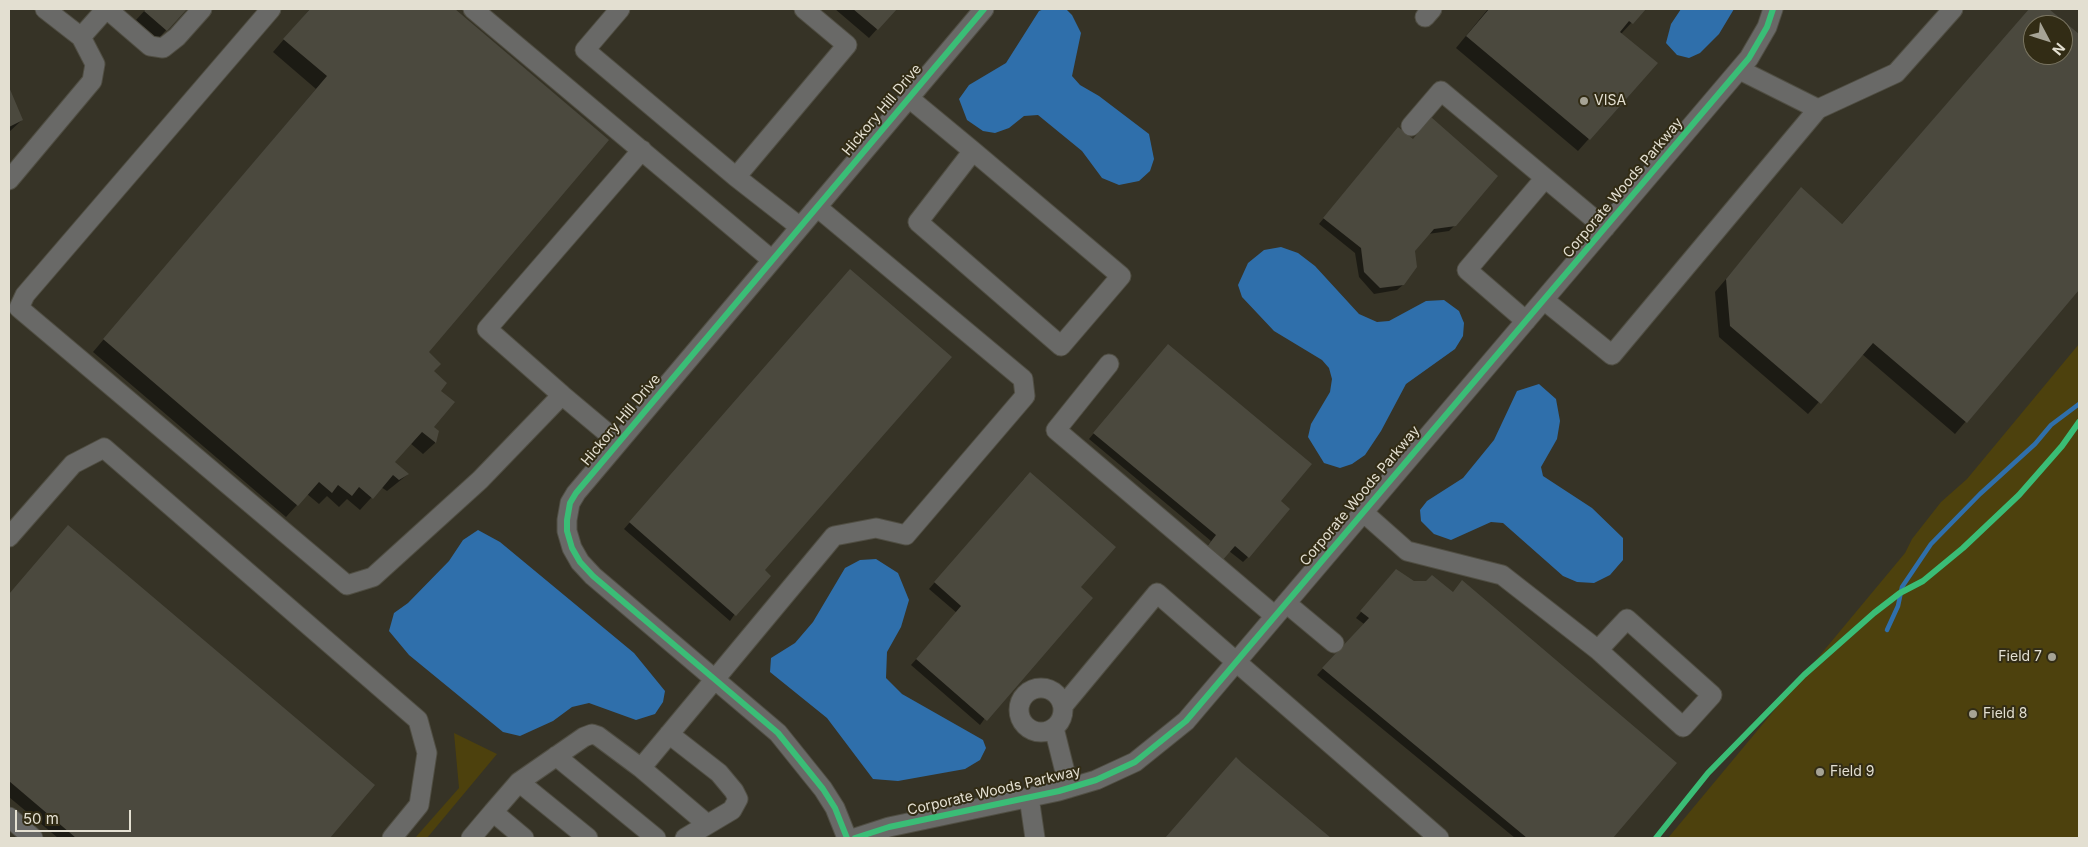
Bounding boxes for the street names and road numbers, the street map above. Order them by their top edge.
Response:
street label: Hickory Hill Drive [839,61,925,159]
street label: Corporate Woods Parkway [1560,115,1686,261]
street label: Hickory Hill Drive [578,371,664,469]
street label: Corporate Woods Parkway [1297,423,1423,569]
street label: Corporate Woods Parkway [906,763,1082,819]

